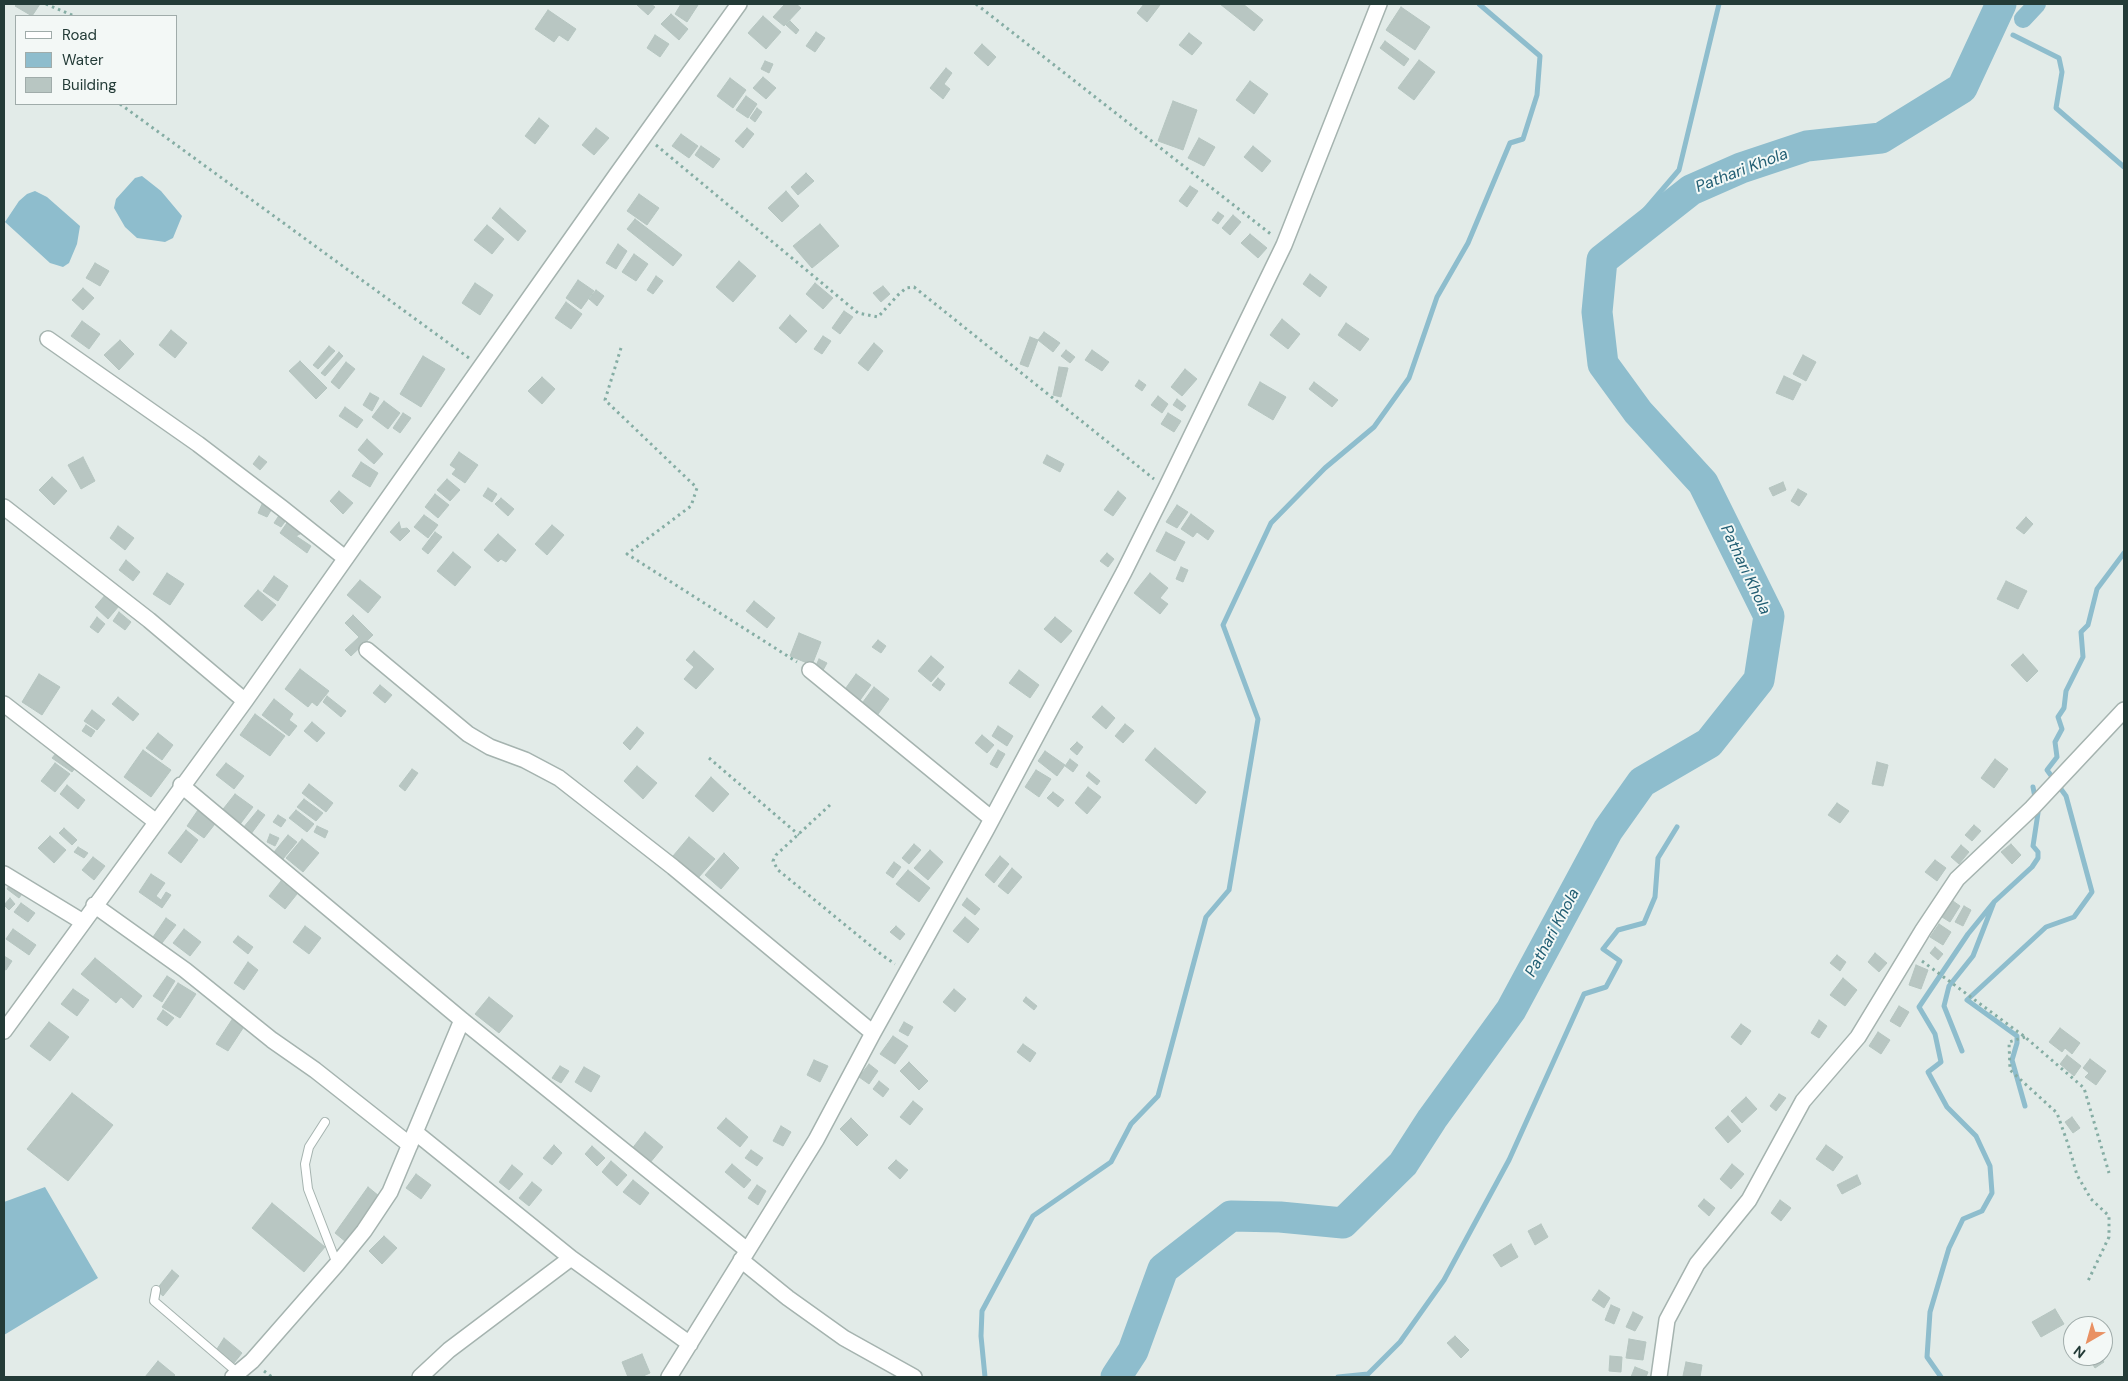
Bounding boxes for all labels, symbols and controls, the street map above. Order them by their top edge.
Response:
legend [15,15,178,105]
text: Road [62,25,97,45]
text: Water [62,50,103,70]
text: Building [62,75,117,95]
water label: Pathari Khola [1693,145,1791,197]
water label: Pathari Khola [1716,522,1774,618]
water label: Pathari Khola [1522,886,1584,980]
north arrow [2063,1316,2113,1366]
text: N [2070,1342,2089,1362]

